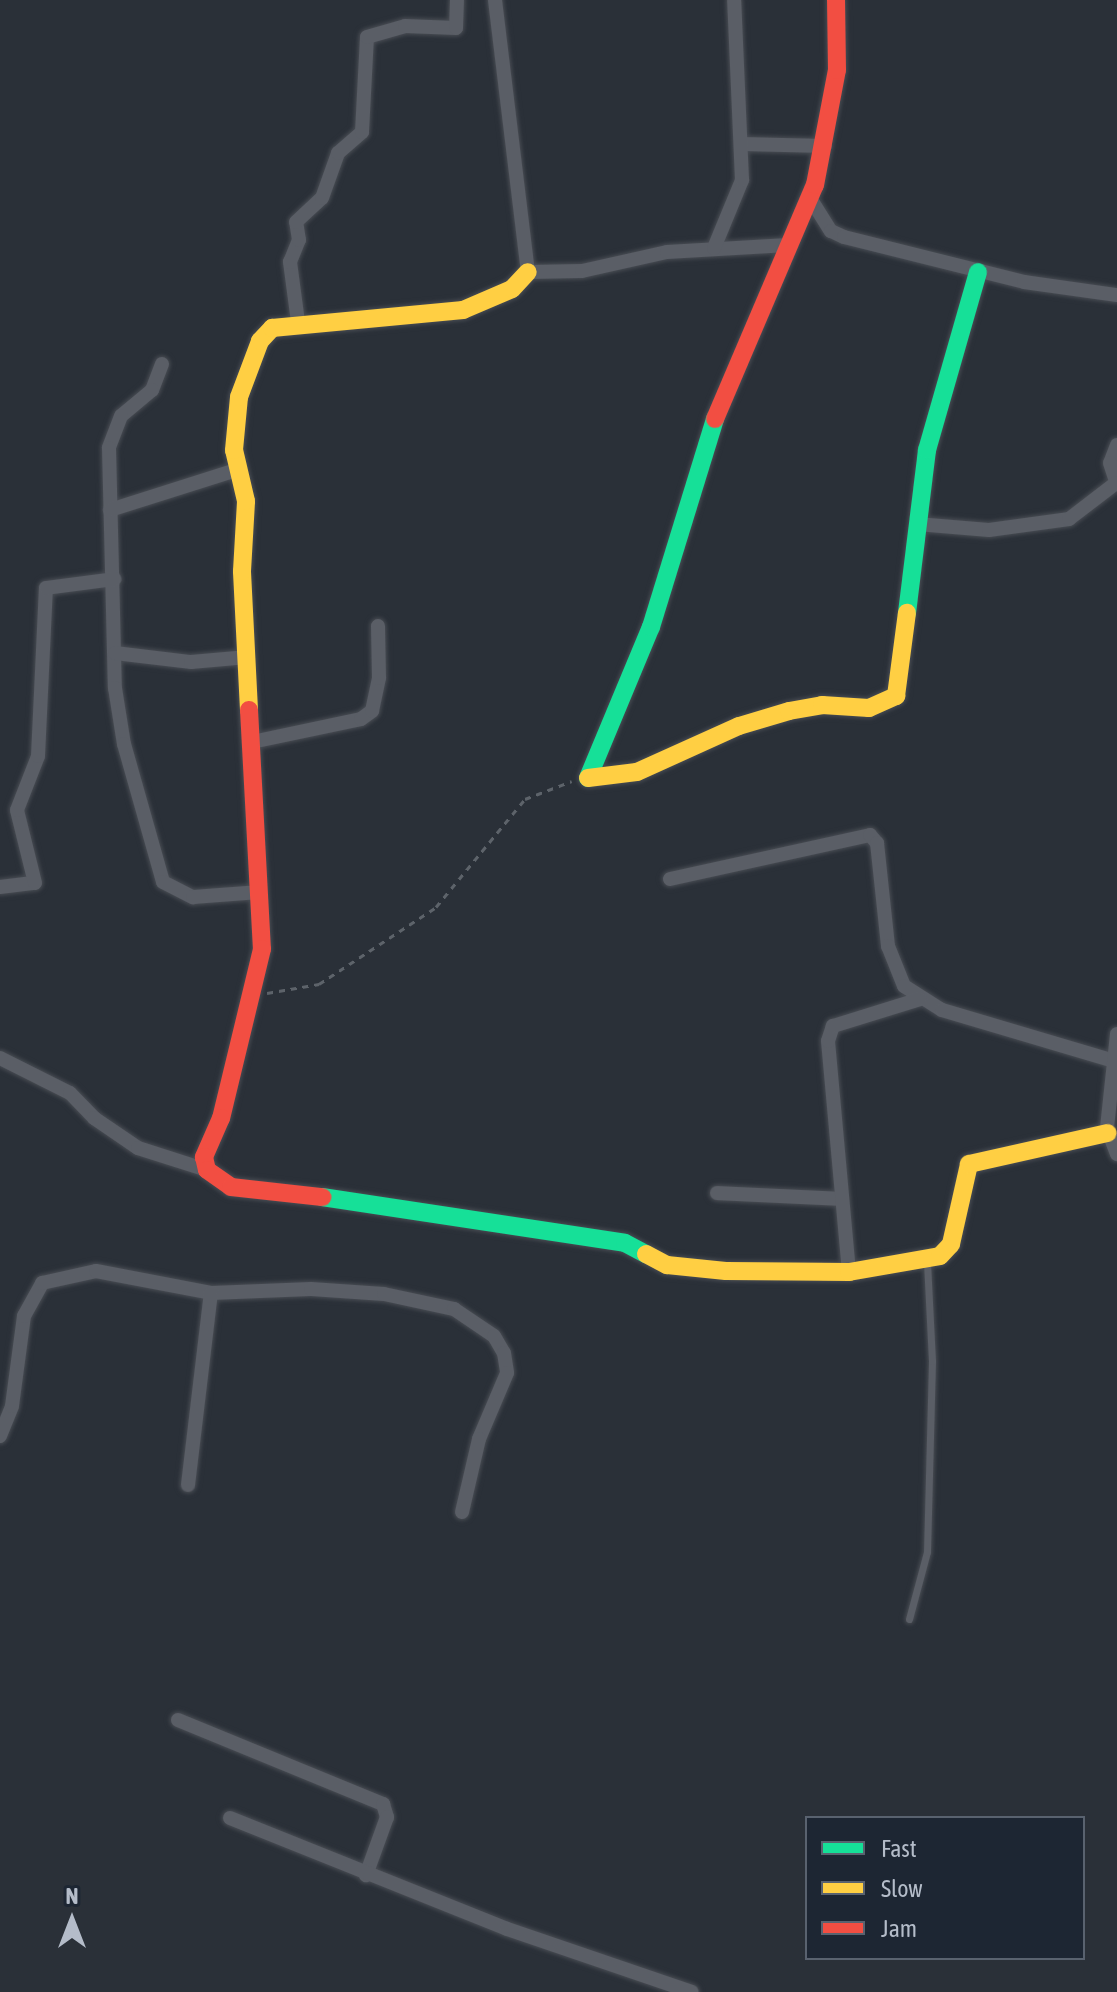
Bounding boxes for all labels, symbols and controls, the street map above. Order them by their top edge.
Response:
legend [805,1816,1085,1960]
text: Fast [881,1835,917,1862]
text: Slow [881,1875,923,1902]
north arrow [32,1880,112,1960]
text: N [66,1883,78,1909]
text: Jam [881,1915,917,1942]

